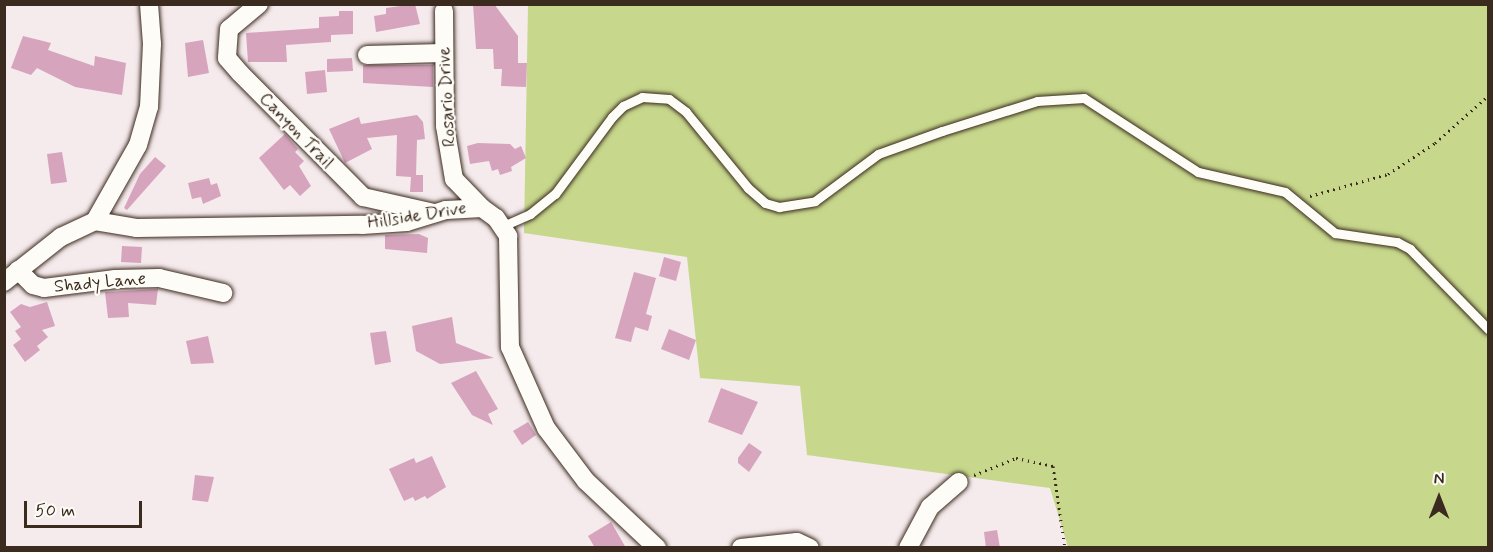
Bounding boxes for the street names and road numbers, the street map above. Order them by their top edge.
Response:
street label: Rosario Drive [434,47,460,147]
street label: Canyon Trail [256,90,336,172]
street label: Hillside Drive [367,198,467,234]
street label: Shady Lane [54,268,146,298]

